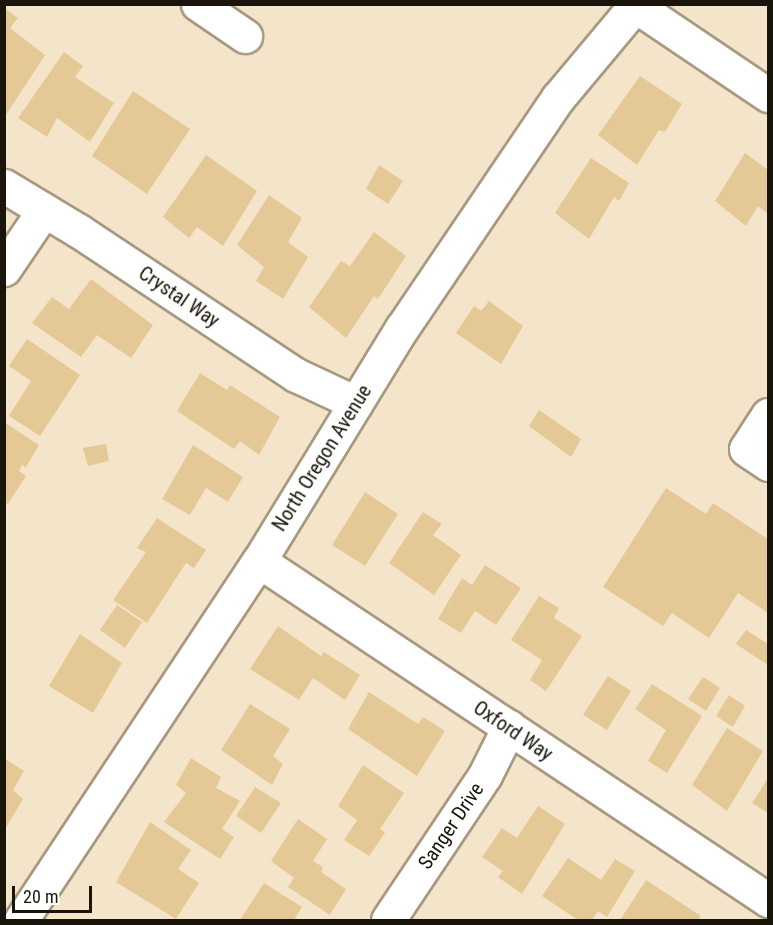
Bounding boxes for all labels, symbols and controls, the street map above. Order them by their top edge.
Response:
street label: Crystal Way [134,261,224,333]
street label: North Oregon Avenue [267,380,377,536]
street label: Oxford Way [469,696,557,766]
street label: Sanger Drive [413,778,489,874]
scale bar [15,874,94,912]
text: 20 m [23,886,58,907]

